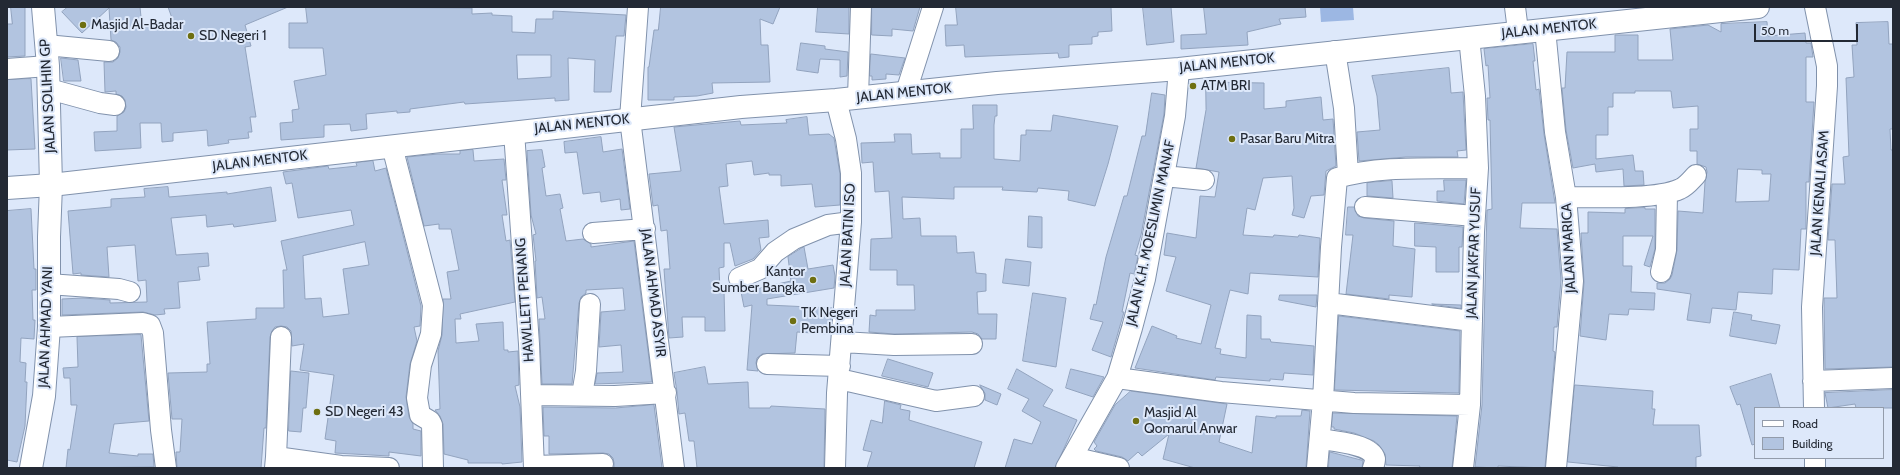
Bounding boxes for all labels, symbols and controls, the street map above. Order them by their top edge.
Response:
street label: JALAN MENTOK [1501,16,1597,42]
scale bar [1756,16,1860,42]
place label: Masjid Al-Badar [91,17,183,33]
marker: Masjid Al-Badar [78,20,88,30]
text: 50 m [1761,23,1789,38]
place label: SD Negeri 1 [199,28,267,44]
marker: SD Negeri 1 [186,31,196,41]
street label: JALAN SOLIHIN GP [37,39,59,153]
street label: JALAN MENTOK [1179,50,1275,76]
place label: ATM BRI [1201,78,1251,94]
street label: JALAN MENTOK [856,80,952,106]
marker: ATM BRI [1188,81,1198,91]
street label: JALAN MENTOK [534,111,630,137]
street label: JALAN KENALI ASAM [1807,130,1833,256]
place label: Pasar Baru Mitra [1240,131,1335,147]
marker: Pasar Baru Mitra [1227,134,1237,144]
street label: JALAN K.H. MOESLIMIN MANAF [1123,138,1179,328]
street label: JALAN MENTOK [212,147,308,175]
street label: JALAN BATIN ISO [837,183,859,287]
street label: JALAN JAKFAR YUSUF [1463,187,1485,319]
street label: JALAN MARICA [1558,203,1580,293]
street label: JALAN AHMAD ASYIR [637,228,669,358]
street label: HAWLLETT PENANG [512,237,538,363]
place label: Kantor Sumber Bangka [712,264,805,296]
street label: JALAN AHMAD YANI [35,266,57,388]
marker: Kantor Sumber Bangka [808,275,818,285]
place label: TK Negeri Pembina [801,305,858,338]
marker: TK Negeri Pembina [788,316,798,326]
place label: SD Negeri 43 [325,404,404,420]
place label: Masjid Al Qomarul Anwar [1144,405,1237,438]
marker: SD Negeri 43 [312,407,322,417]
legend [1754,407,1884,459]
marker: Masjid Al Qomarul Anwar [1131,416,1141,426]
text: Road [1792,416,1818,431]
text: Building [1792,436,1833,451]

